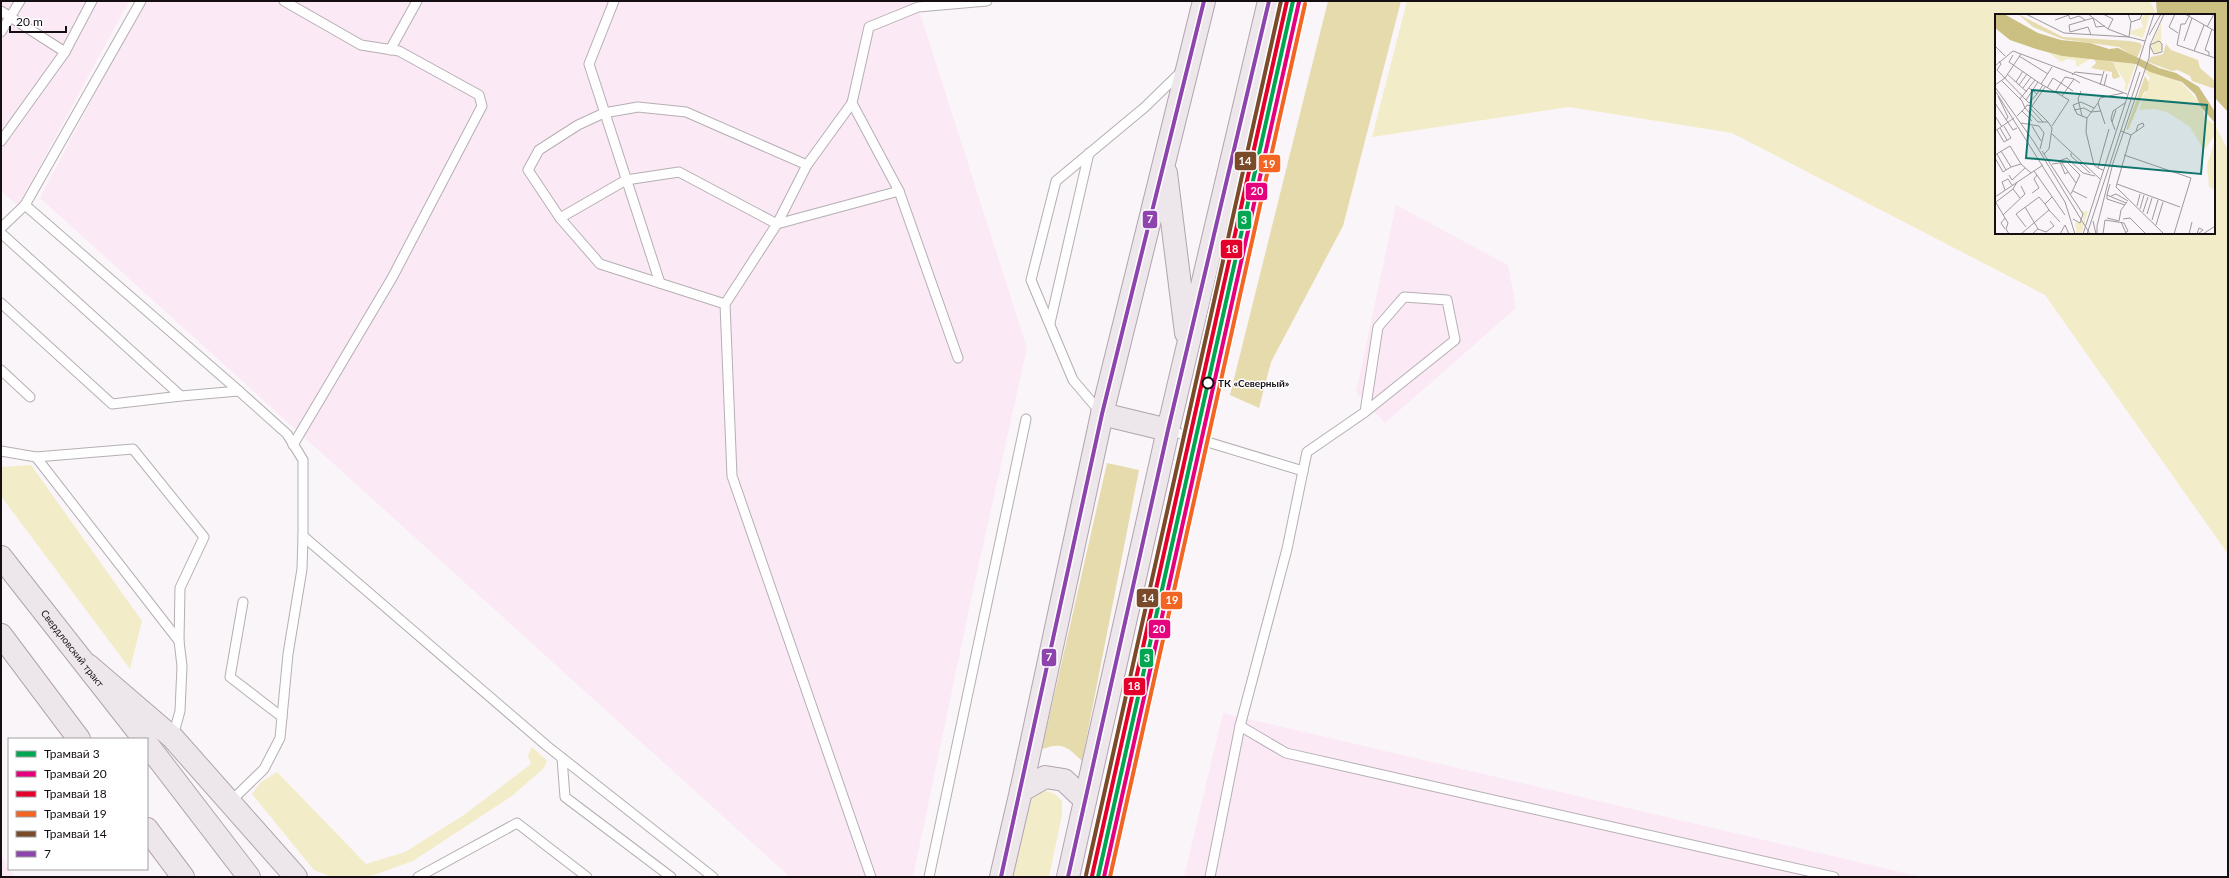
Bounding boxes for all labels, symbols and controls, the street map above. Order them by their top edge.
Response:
scale bar [10,8,66,34]
text: 20 m [16,14,43,29]
inset map [1995,14,2215,234]
line badge: 14 [1234,151,1257,171]
text: 14 [1239,154,1252,167]
line badge: 19 [1258,154,1281,173]
text: 19 [1263,157,1275,170]
line badge: 20 [1245,182,1268,201]
text: 20 [1251,184,1264,197]
line badge: 7 [1142,210,1158,229]
line badge: 3 [1237,210,1252,230]
text: 7 [1147,212,1153,225]
text: 3 [1241,213,1247,226]
line badge: 18 [1220,239,1243,259]
text: 18 [1226,242,1238,255]
marker: ТК «Северный» [1201,376,1215,390]
place label: ТК «Северный» [1218,377,1290,389]
line badge: 14 [1136,588,1159,608]
text: 14 [1142,591,1155,604]
line badge: 19 [1160,591,1183,610]
text: 19 [1166,593,1178,606]
street label: Свердловский тракт [39,607,107,689]
line badge: 20 [1148,619,1171,639]
text: 20 [1153,622,1166,635]
line badge: 7 [1041,648,1057,667]
line badge: 3 [1139,648,1154,668]
text: 7 [1046,650,1052,663]
text: 3 [1144,651,1150,664]
line badge: 18 [1123,677,1146,696]
text: 18 [1128,679,1140,692]
legend [8,738,148,870]
text: Трамвай 3 [44,746,100,761]
text: Трамвай 20 [44,766,107,781]
text: Трамвай 18 [44,786,107,801]
text: Трамвай 19 [44,806,107,821]
text: Трамвай 14 [44,826,107,841]
text: 7 [44,846,51,861]

